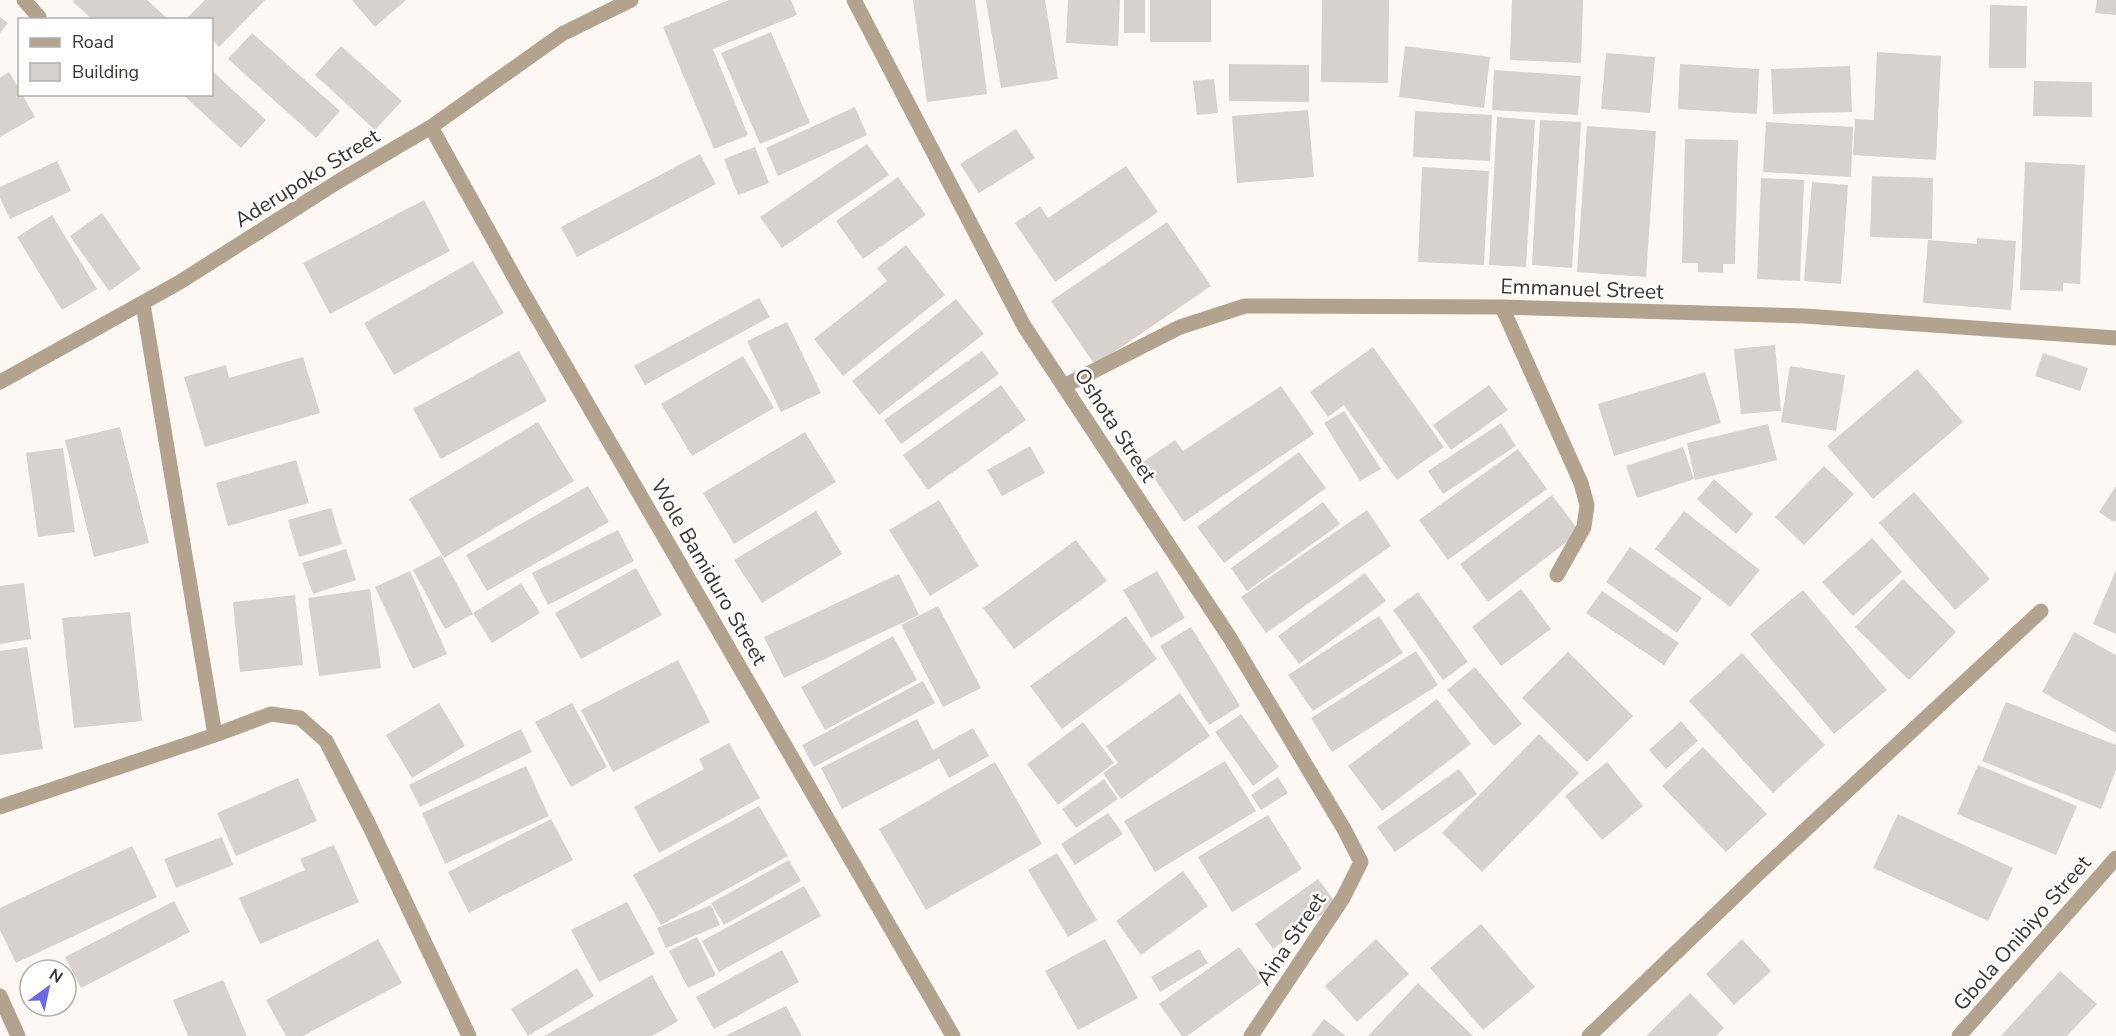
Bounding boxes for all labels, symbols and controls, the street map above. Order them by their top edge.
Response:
legend [18,18,213,96]
text: Road [72,30,114,54]
text: Building [72,60,139,84]
street label: Aderupoko Street [229,122,386,234]
street label: Emmanuel Street [1500,272,1665,306]
street label: Oshota Street [1068,362,1163,488]
street label: Wole Bamiduro Street [644,474,774,671]
street label: Gbola Onibiyo Street [1947,849,2098,1017]
street label: Aina Street [1250,887,1333,991]
north arrow [18,958,78,1018]
text: N [45,964,67,989]

